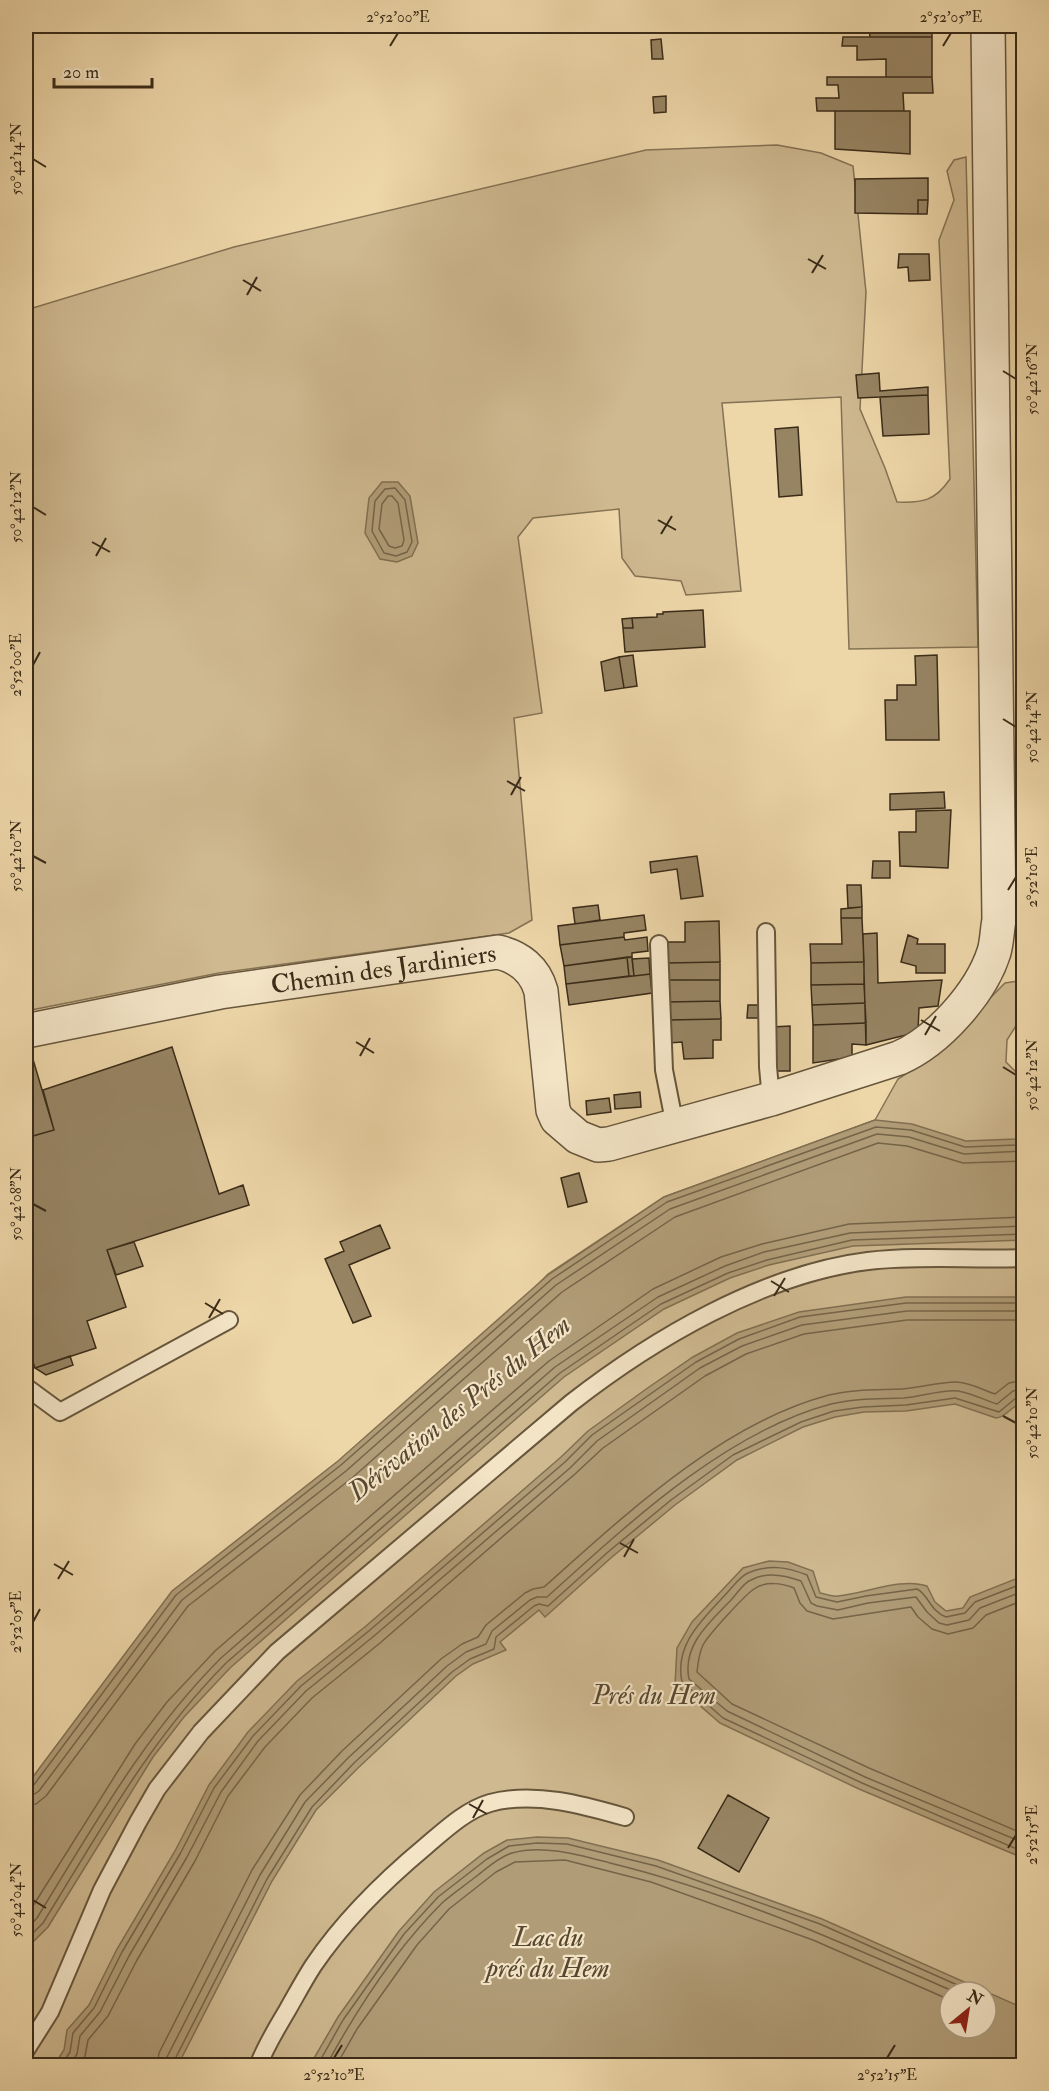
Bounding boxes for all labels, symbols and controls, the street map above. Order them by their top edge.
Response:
text: 2°52'00"E [366,8,430,27]
text: 2°52'05"E [920,8,982,27]
scale bar [54,51,152,89]
text: 20 m [63,61,99,84]
text: 50°42'14"N [7,122,26,195]
text: 50°42'16"N [1023,343,1042,415]
text: 50°42'12"N [7,470,26,543]
text: 2°52'00"E [7,633,26,697]
text: 50°42'14"N [1023,690,1042,763]
text: 50°42'10"N [7,819,26,892]
text: 2°52'10"E [1023,846,1042,908]
street label: Chemin des Jardiniers [269,937,498,1001]
text: 50°42'12"N [1023,1038,1042,1111]
text: 50°42'08"N [7,1167,26,1241]
water label: Dérivation des Prés du Hem [341,1308,577,1509]
text: 50°42'10"N [1023,1386,1042,1459]
text: 2°52'05"E [7,1591,26,1653]
park label: Prés du Hem [591,1680,716,1712]
text: 2°52'15"E [1023,1805,1042,1865]
text: 50°42'04"N [7,1862,26,1937]
water label: Lac du prés du Hem [482,1921,610,1985]
north arrow [938,1980,998,2040]
text: N [963,1985,987,2010]
text: 2°52'10"E [303,2066,365,2085]
text: 2°52'15"E [857,2066,917,2085]

